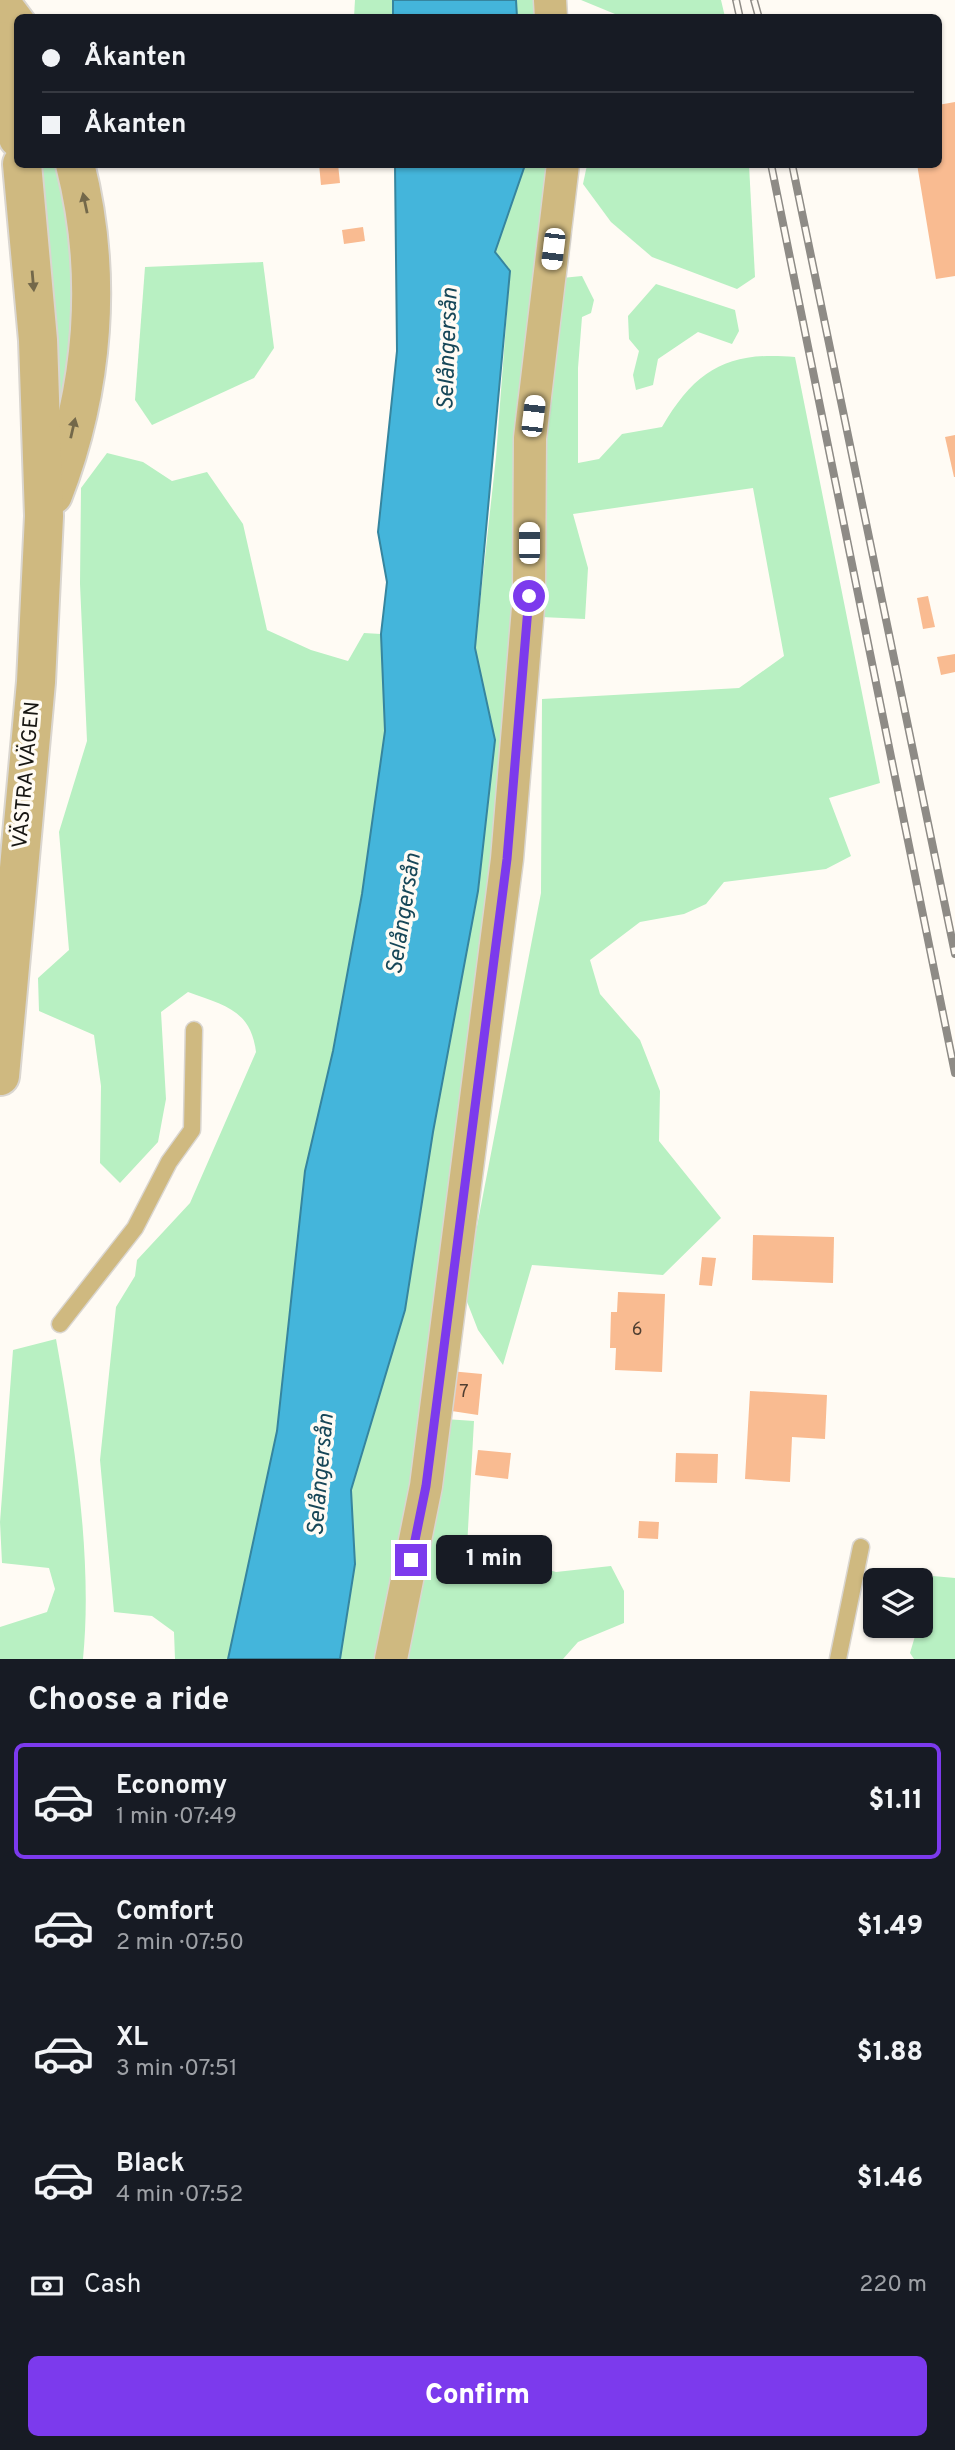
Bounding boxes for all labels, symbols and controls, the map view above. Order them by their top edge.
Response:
text: Åkanten [84,42,186,75]
text: Åkanten [84,109,186,142]
one-way arrow [79,192,90,214]
car [541,227,566,271]
one-way arrow [28,270,39,292]
water label: Selångersån [432,287,466,411]
car [521,394,546,438]
one-way arrow [67,417,78,439]
car [519,522,540,564]
route start [513,580,545,612]
street label: VÄSTRA VÄGEN [7,700,47,850]
water label: Selångersån [381,851,429,977]
house number: 6 [632,1319,642,1342]
house number: 7 [459,1381,469,1404]
water label: Selångersån [302,1412,342,1537]
callout: 1 min [436,1536,551,1584]
route end [395,1544,427,1576]
text: 1 min [466,1545,522,1574]
map controls [863,1568,933,1638]
button: layers [863,1568,933,1638]
text: Choose a ride [28,1681,229,1721]
icon: car [32,1770,95,1833]
text: Economy [116,1770,227,1803]
text: $1.11 [869,1785,923,1818]
text: 1 min · 07:49 [116,1803,237,1832]
icon: car [32,1896,95,1959]
text: Comfort [116,1896,214,1929]
text: $1.49 [857,1911,923,1944]
text: 2 min · 07:50 [116,1929,244,1958]
icon: car [32,2022,95,2085]
text: XL [116,2022,148,2055]
text: $1.88 [857,2037,923,2070]
text: 3 min · 07:51 [116,2055,238,2084]
icon: car [32,2148,95,2211]
text: Black [116,2148,185,2181]
text: $1.46 [857,2163,923,2196]
text: 4 min · 07:52 [116,2181,243,2210]
icon: cash [28,2267,66,2305]
text: Cash [84,2269,141,2302]
text: 220 m [859,2271,927,2300]
button: Confirm [28,2356,927,2436]

